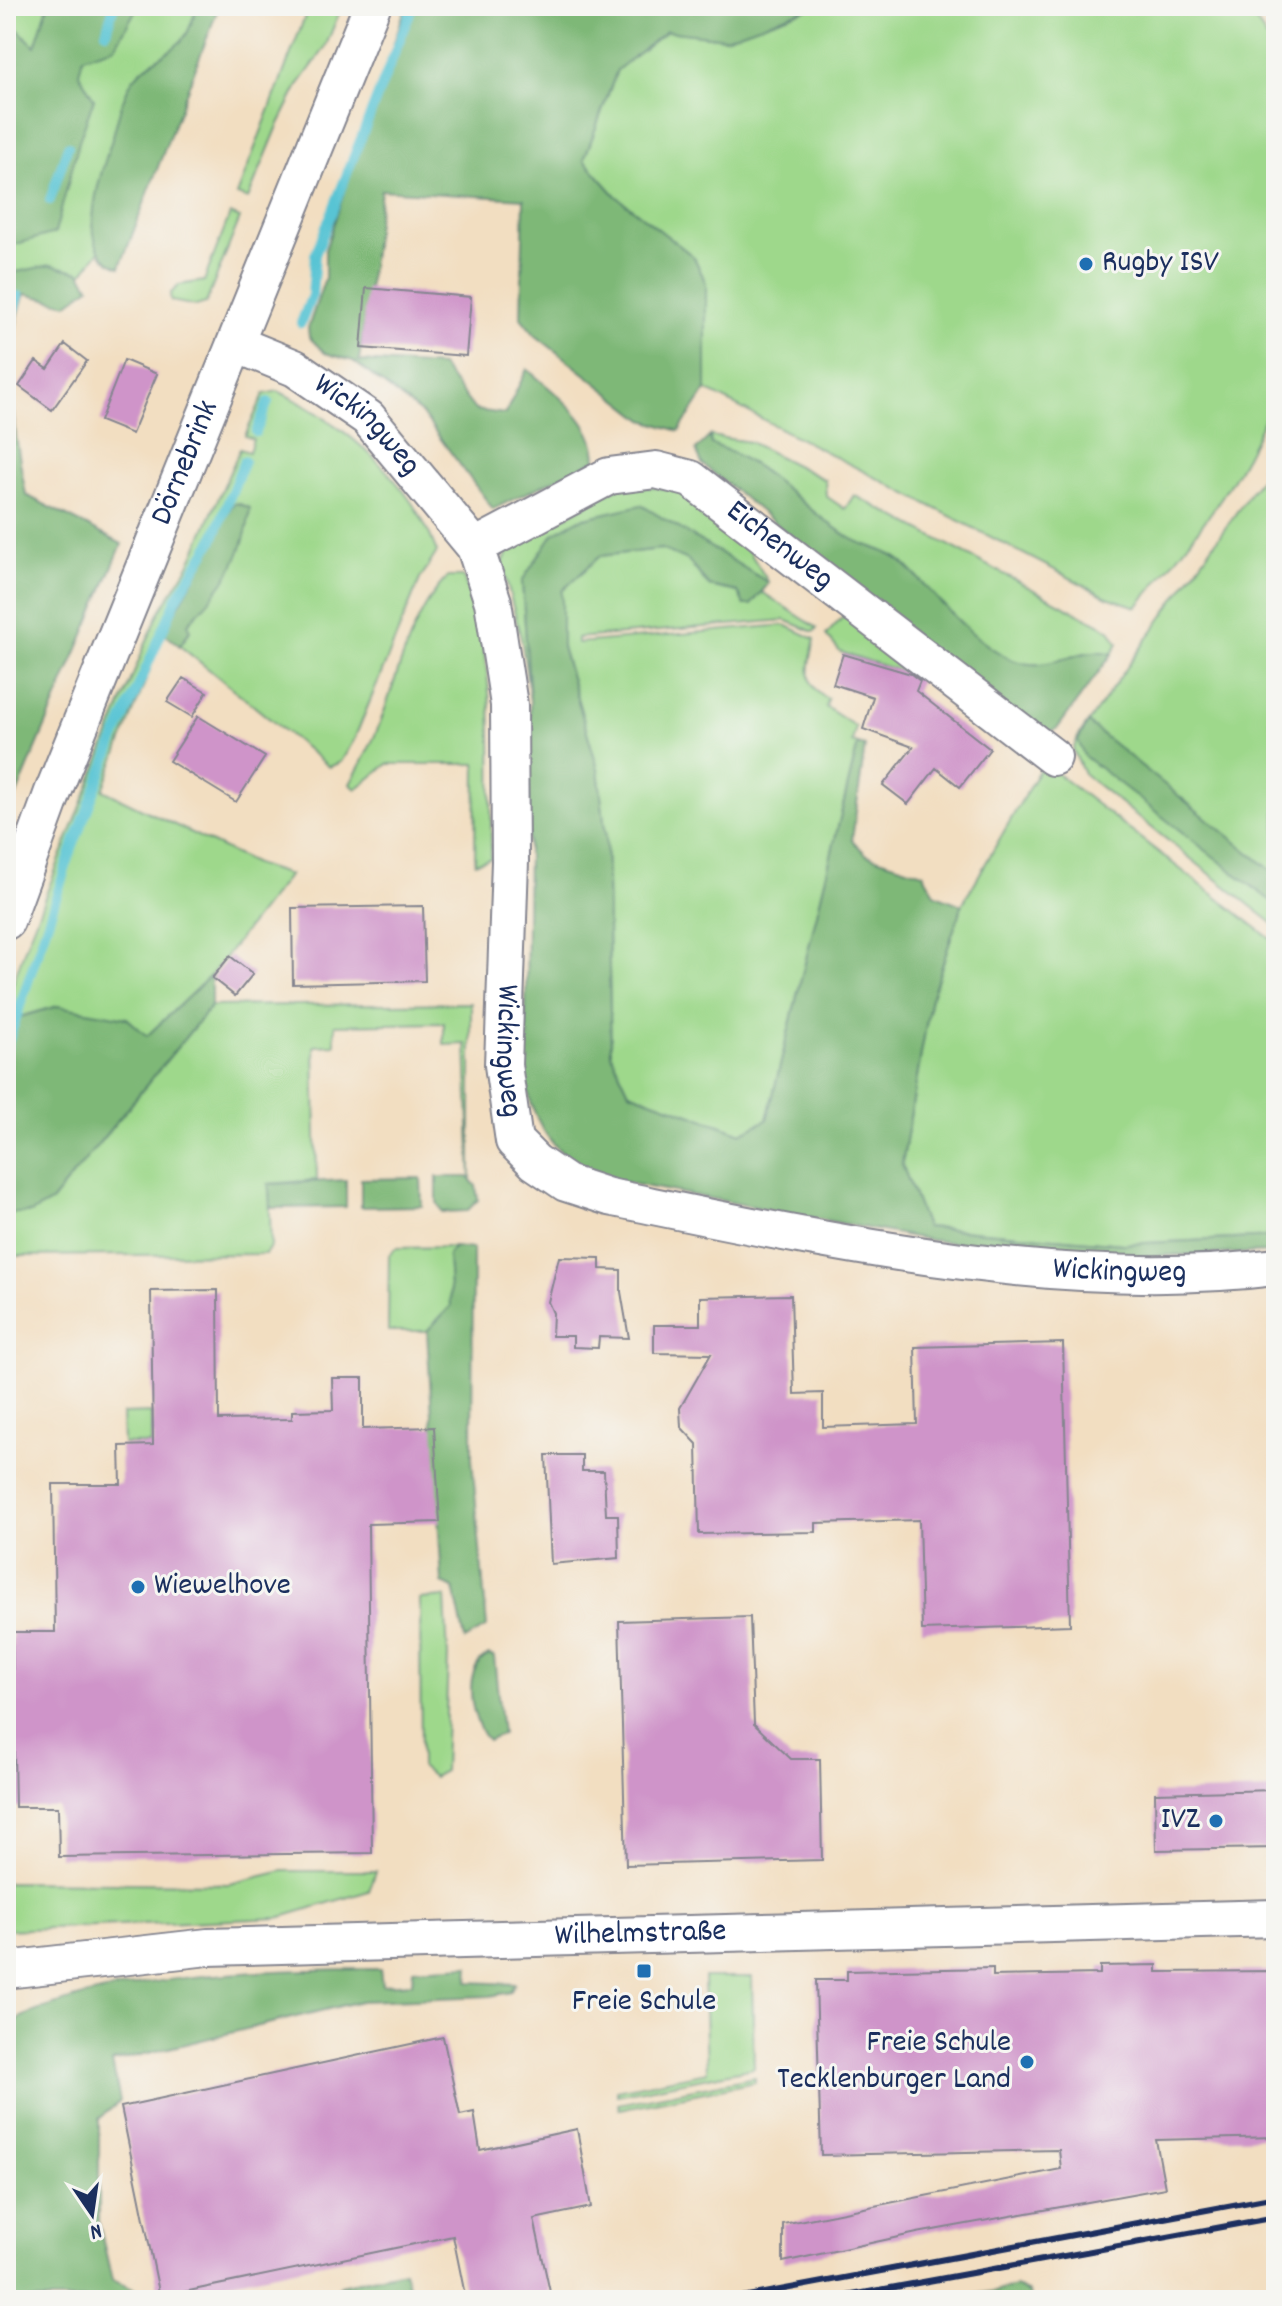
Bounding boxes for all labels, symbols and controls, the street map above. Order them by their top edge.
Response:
place label: Rugby ISV [1102,241,1220,287]
marker: Rugby ISV [1077,255,1095,273]
street label: Wickingweg [303,363,431,487]
street label: Dörnebrink [140,394,232,533]
street label: Eichenweg [715,490,843,603]
street label: Wickingweg [480,983,533,1121]
street label: Wickingweg [1051,1247,1187,1297]
place label: Wiewelhove [154,1564,291,1610]
marker: Wiewelhove [129,1578,147,1596]
place label: IVZ [1161,1798,1200,1844]
marker: IVZ [1207,1812,1225,1830]
street label: Wilhelmstraße [554,1910,727,1961]
marker: Freie Schule [635,1962,653,1980]
place label: Freie Schule [572,1980,716,2026]
place label: Freie Schule Tecklenburger Land [777,2021,1011,2104]
marker: Freie Schule Tecklenburger Land [1018,2053,1036,2071]
north arrow [52,2174,132,2254]
text: N [87,2214,104,2246]

